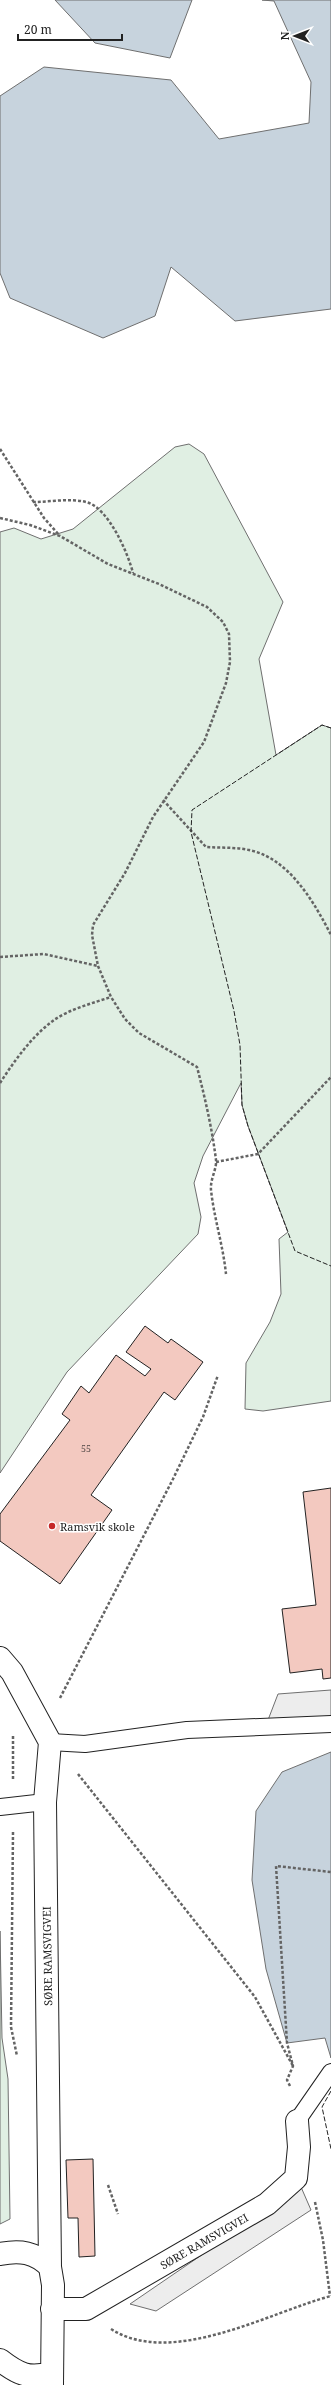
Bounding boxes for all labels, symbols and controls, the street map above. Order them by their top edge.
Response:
scale bar [18,16,122,42]
north arrow [275,16,315,56]
text: 20 m [24,21,52,38]
text: N [277,31,292,40]
house number: 55 [81,1442,91,1455]
place label: Ramsvik skole [60,1519,135,1534]
marker: Ramsvik skole [47,1521,57,1531]
street label: SØRE RAMSVIGVEI [39,1906,55,2006]
street label: SØRE RAMSVIGVEI [157,2210,251,2272]

